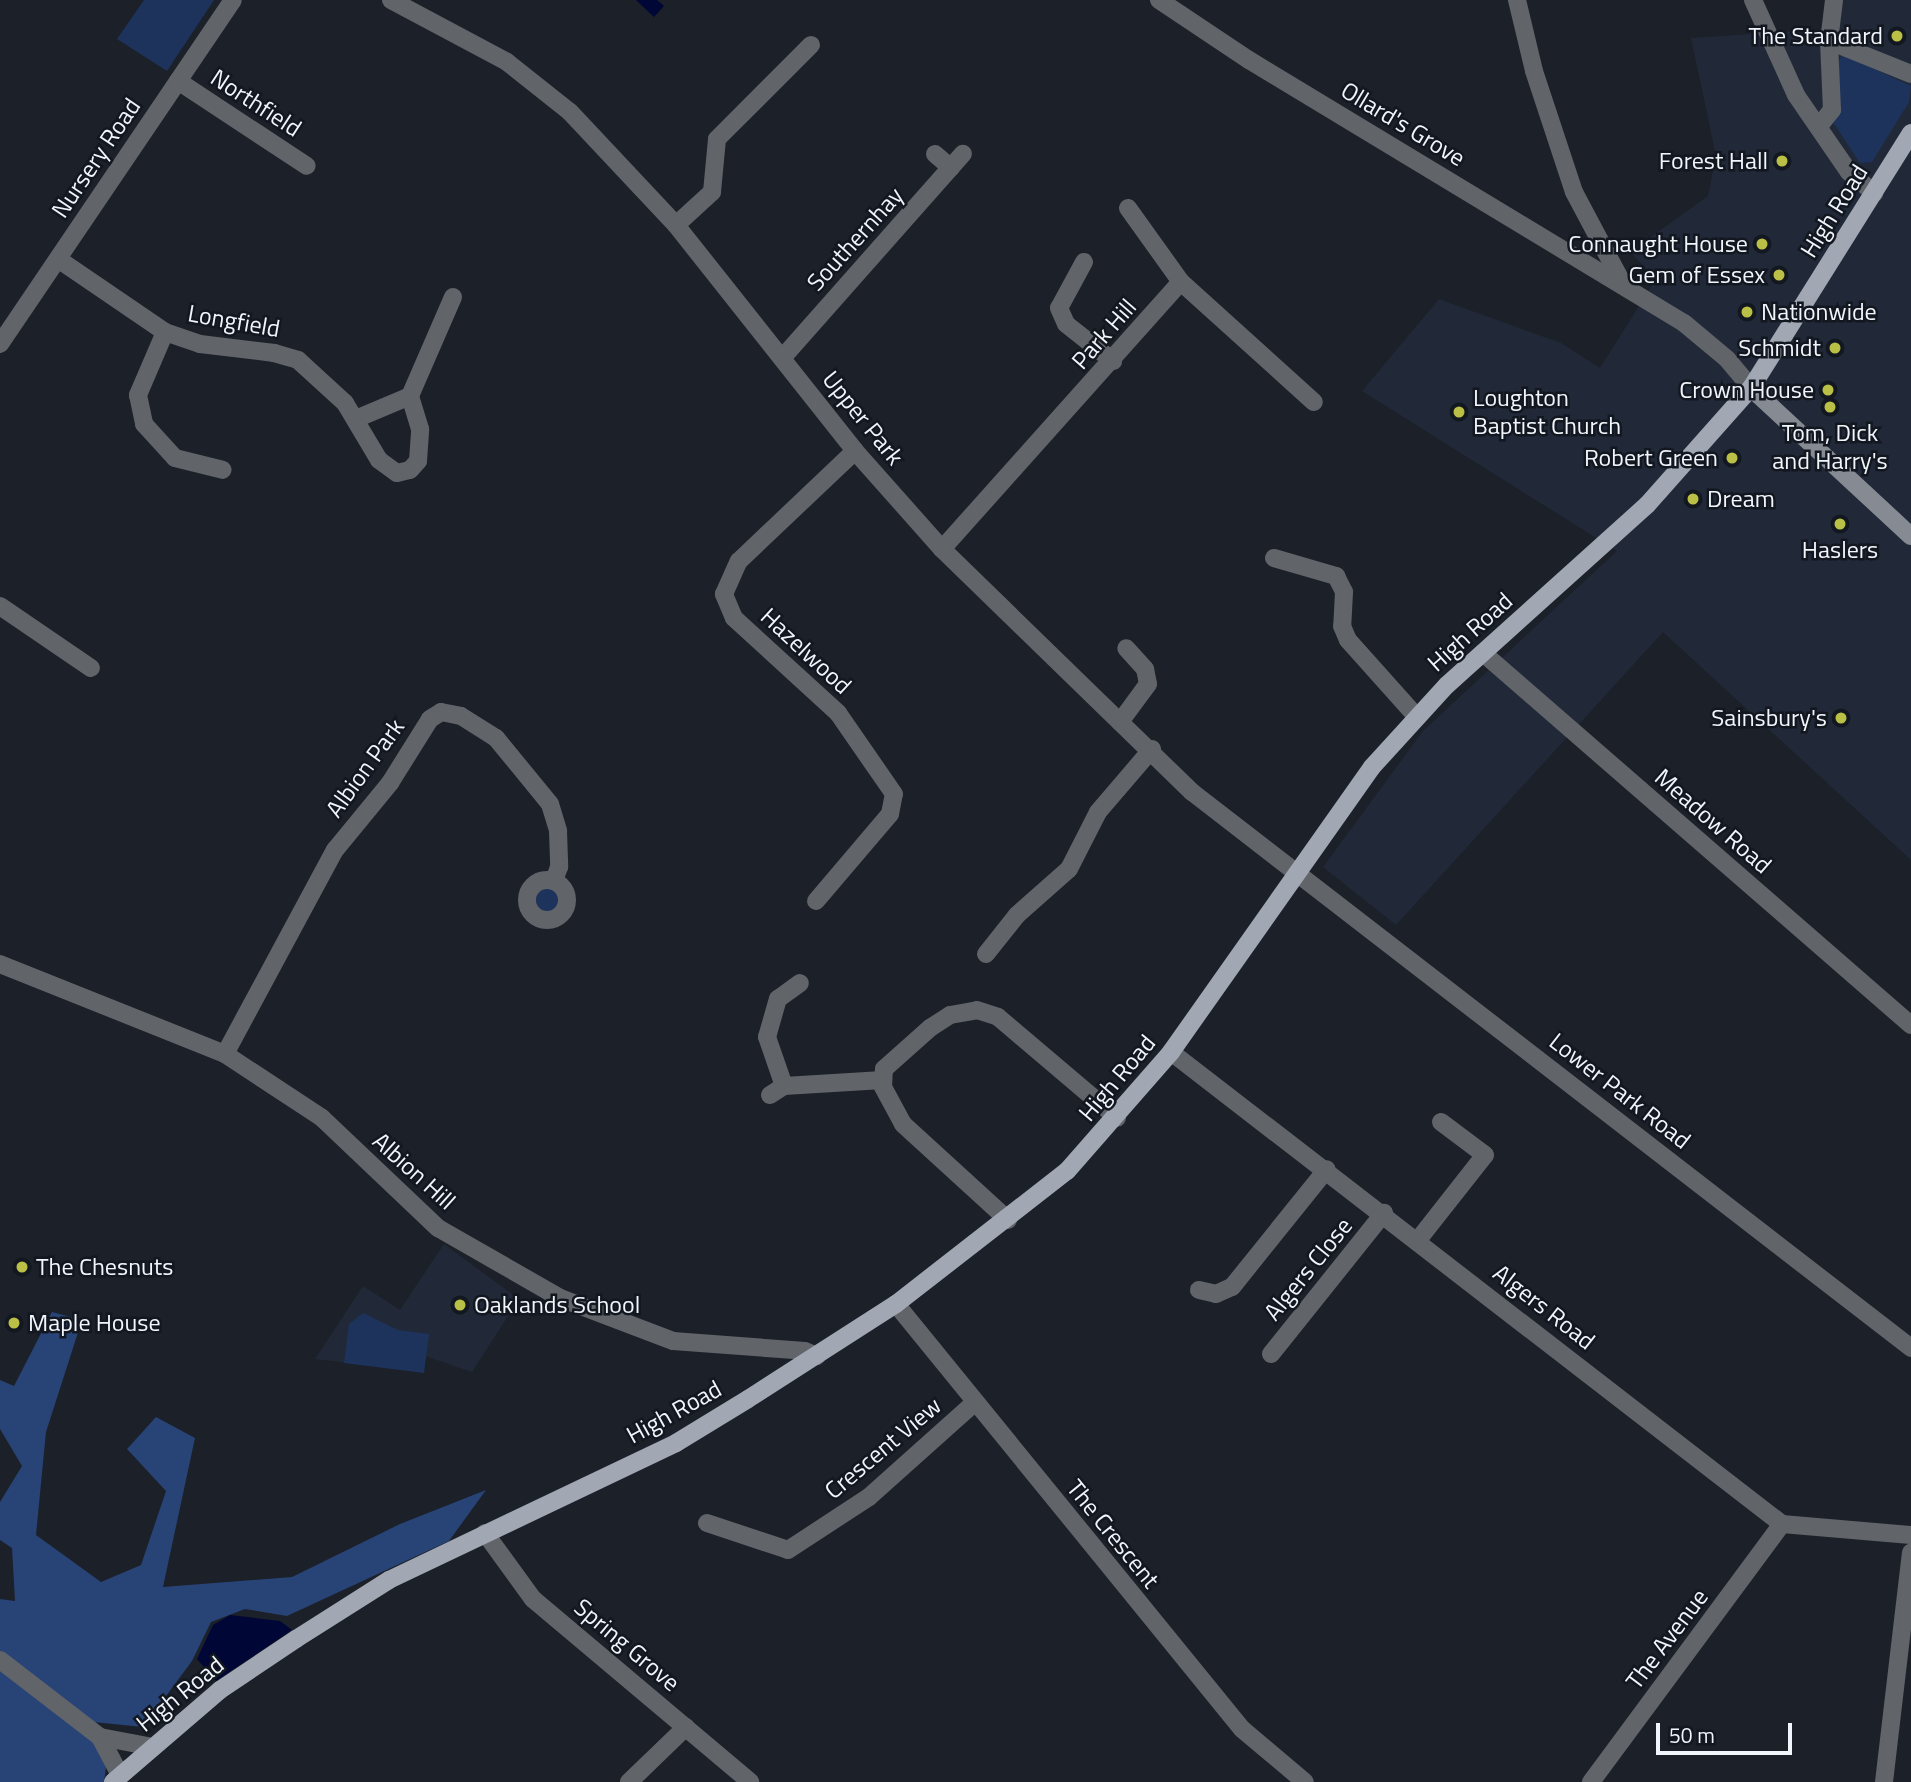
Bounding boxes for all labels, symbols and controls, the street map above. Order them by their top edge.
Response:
place label: The Standard [1749,22,1883,50]
marker: The Standard [1889,28,1905,44]
street label: Northfield [205,63,307,143]
street label: Ollard's Grove [1336,76,1470,172]
street label: Nursery Road [46,93,146,223]
place label: Forest Hall [1659,147,1768,175]
marker: Forest Hall [1774,153,1790,169]
street label: High Road [1794,159,1874,263]
street label: Southernhay [801,181,909,297]
place label: Connaught House [1568,230,1748,258]
marker: Connaught House [1754,236,1770,252]
place label: Gem of Essex [1628,261,1765,289]
marker: Gem of Essex [1771,267,1787,283]
street label: Park Hill [1066,293,1142,375]
place label: Nationwide [1761,298,1877,326]
street label: Longfield [186,299,282,343]
marker: Nationwide [1739,304,1755,320]
place label: Schmidt [1738,334,1821,362]
marker: Schmidt [1827,340,1843,356]
street label: Upper Park [816,365,910,471]
place label: Crown House [1679,376,1814,404]
marker: Crown House [1820,382,1836,398]
place label: Loughton Baptist Church [1473,384,1621,440]
marker: Tom, Dick and Harry's [1822,399,1838,415]
marker: Loughton Baptist Church [1451,404,1467,420]
place label: Tom, Dick and Harry's [1772,419,1888,475]
place label: Robert Green [1584,444,1718,472]
marker: Robert Green [1724,450,1740,466]
place label: Dream [1707,485,1775,513]
marker: Dream [1685,491,1701,507]
marker: Haslers [1832,516,1848,532]
place label: Haslers [1802,536,1878,564]
street label: High Road [1422,587,1518,677]
street label: Hazelwood [755,602,857,700]
place label: Sainsbury's [1711,704,1827,732]
marker: Sainsbury's [1833,710,1849,726]
street label: Albion Park [320,713,410,823]
street label: Meadow Road [1649,763,1777,879]
street label: Lower Park Road [1544,1027,1696,1155]
street label: High Road [1073,1029,1161,1127]
street label: Albion Hill [367,1126,461,1216]
street label: Algers Close [1258,1212,1358,1326]
place label: The Chesnuts [36,1253,173,1281]
street label: Algers Road [1487,1258,1601,1356]
marker: The Chesnuts [14,1259,30,1275]
place label: Oaklands School [474,1291,640,1319]
marker: Oaklands School [452,1297,468,1313]
place label: Maple House [28,1309,161,1337]
marker: Maple House [6,1315,22,1331]
street label: High Road [622,1374,726,1450]
street label: Crescent View [819,1391,947,1505]
street label: The Crescent [1061,1474,1165,1594]
street label: The Avenue [1620,1583,1714,1695]
street label: Spring Grove [569,1593,685,1697]
street label: High Road [131,1650,229,1738]
scale bar [1659,1708,1796,1752]
text: 50 m [1669,1719,1715,1751]

